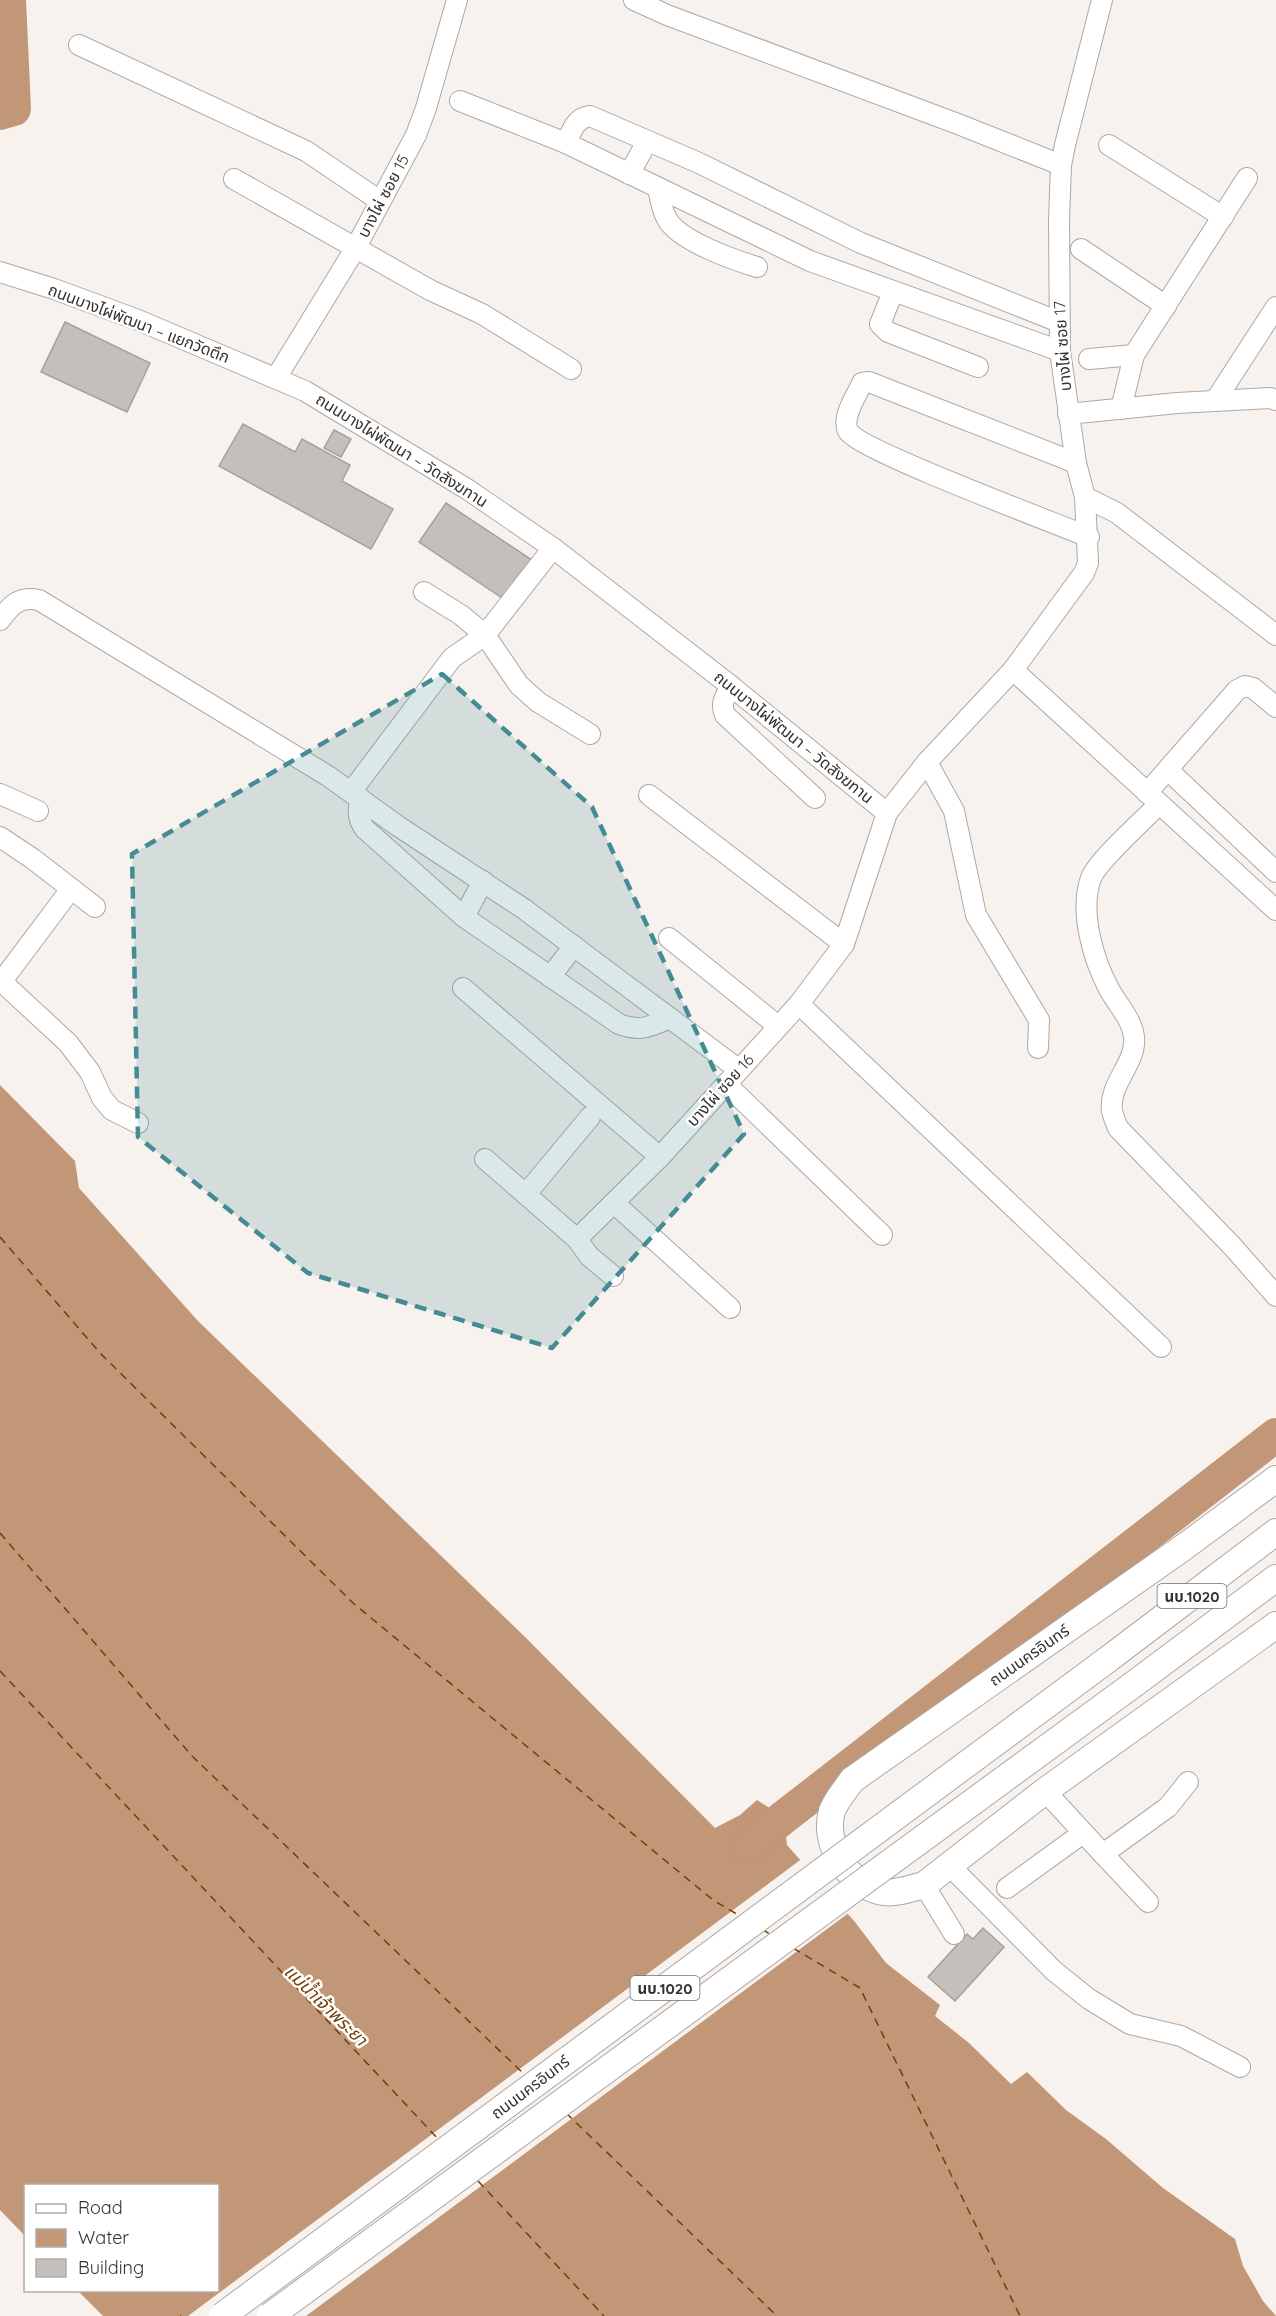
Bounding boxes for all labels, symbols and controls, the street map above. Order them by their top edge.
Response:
street label: บางไผ่ ซอย 15 [353,151,413,241]
street label: ถนนบางไผ่พัฒนา – แยกวัดตึก [45,279,233,367]
street label: บางไผ่ ซอย 17 [1049,300,1075,392]
street label: ถนนบางไผ่พัฒนา – วัดสังฆทาน [312,389,492,511]
street label: ถนนบางไผ่พัฒนา – วัดสังฆทาน [710,667,878,807]
street label: บางไผ่ ซอย 16 [682,1049,758,1130]
road number: นบ.1020 [1158,1584,1226,1608]
street label: ถนนนครอินทร์ [985,1620,1074,1690]
water label: แม่น้ำเจ้าพระยา [280,1959,374,2051]
road number: นบ.1020 [630,1976,700,2000]
street label: ถนนนครอินทร์ [487,2050,574,2123]
legend [24,2184,219,2292]
text: Road [78,2196,123,2219]
text: Water [78,2226,129,2249]
text: Building [78,2256,144,2279]

